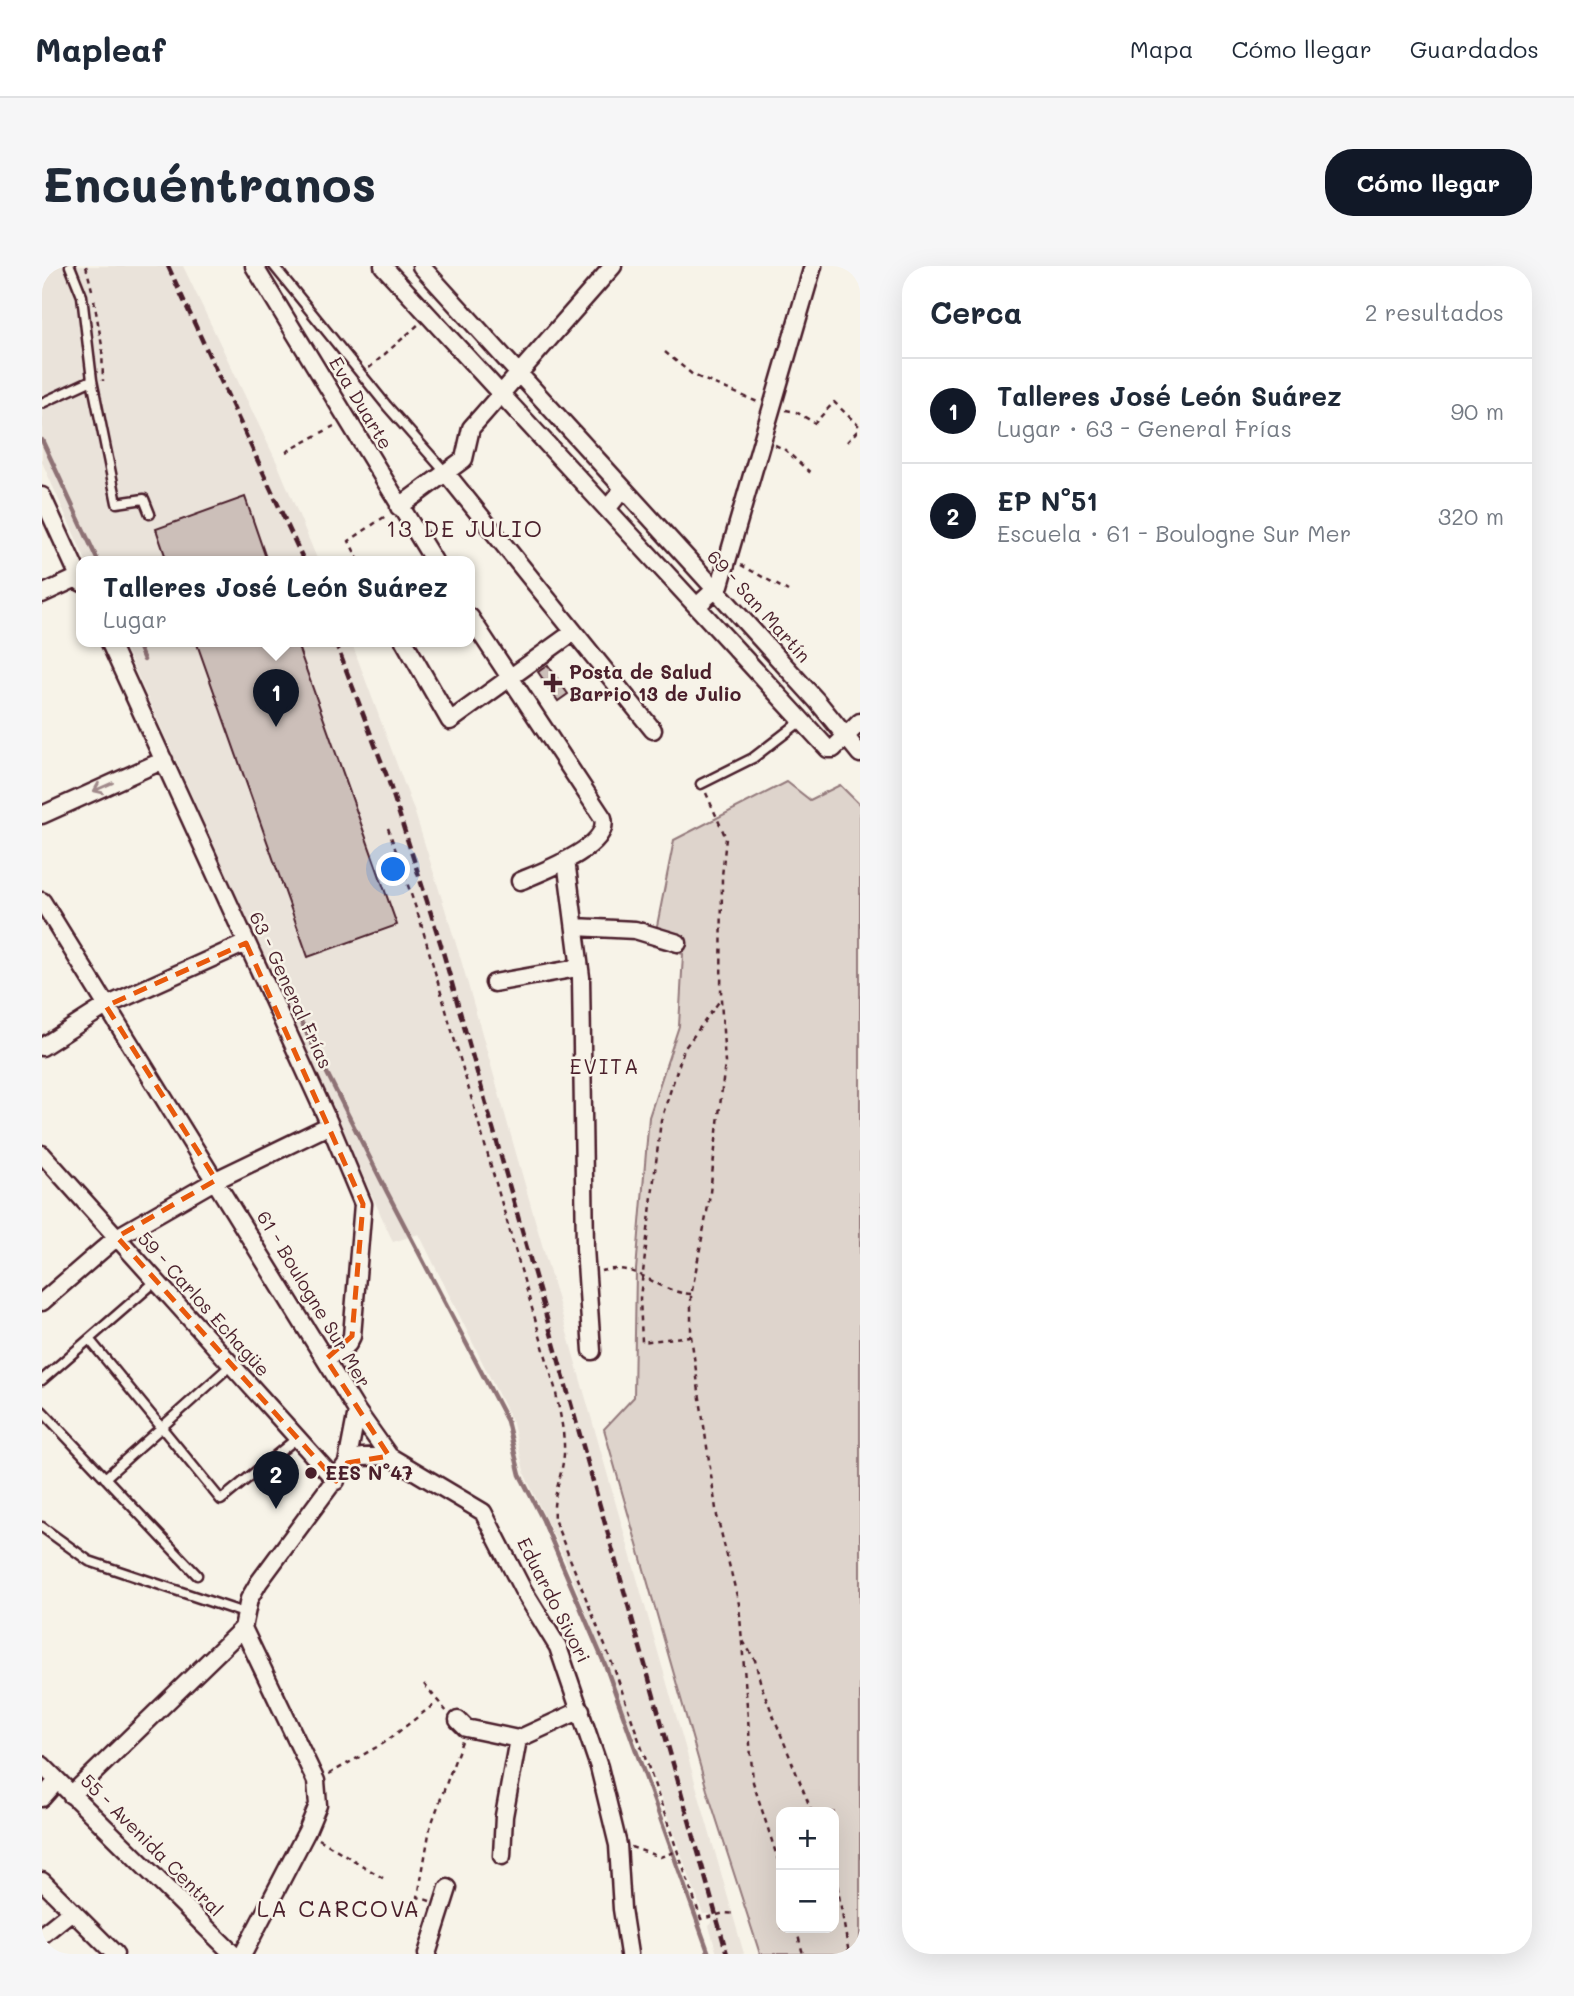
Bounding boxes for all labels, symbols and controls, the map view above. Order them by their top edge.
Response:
text: Mapleaf [35,27,166,70]
text: Mapa [1130,33,1194,64]
text: Cómo llegar [1232,33,1372,64]
text: Guardados [1410,33,1539,64]
button: Cómo llegar [1325,149,1532,216]
text: Encuéntranos [42,151,376,214]
text: Cerca [930,292,1022,332]
text: 2 resultados [1365,297,1504,327]
street label: Eva Duarte [324,352,399,454]
text: Talleres José León Suárez [997,379,1342,413]
text: 1 [948,396,958,426]
text: 90 m [1451,396,1504,426]
text: Lugar · 63 - General Frías [997,413,1292,443]
text: EP N°51 [997,484,1098,518]
text: 2 [947,501,959,531]
text: 320 m [1438,501,1504,531]
district label: 13 DE JULIO [386,513,544,543]
text: Escuela · 61 - Boulogne Sur Mer [997,518,1351,548]
street label: 69 - San Martín [702,544,817,667]
popup [76,556,475,647]
text: Talleres José León Suárez [103,570,448,604]
text: Lugar [103,604,167,634]
place label: Posta de Salud Barrio 13 de Julio [569,659,741,706]
pin: 1 [253,669,299,727]
marker: Posta de Salud Barrio 13 de Julio [543,673,563,693]
one-way arrow [93,781,114,794]
your location [376,852,410,886]
street label: 63 - General Frías [244,907,339,1072]
district label: EVITA [570,1052,640,1079]
street label: 61 - Boulogne Sur Mer [252,1206,377,1392]
street label: 59 - Carlos Echagüe [133,1226,276,1381]
pin: 2 [253,1451,299,1509]
place label: EES N°47 [325,1460,413,1485]
marker: EES N°47 [303,1465,319,1481]
street label: Eduardo Sivori [512,1533,597,1667]
street label: 55 - Avenida Central [76,1768,229,1921]
map controls [776,1807,839,1933]
button: + [776,1807,839,1870]
button: − [776,1870,839,1933]
district label: LA CARCOVA [257,1893,421,1923]

